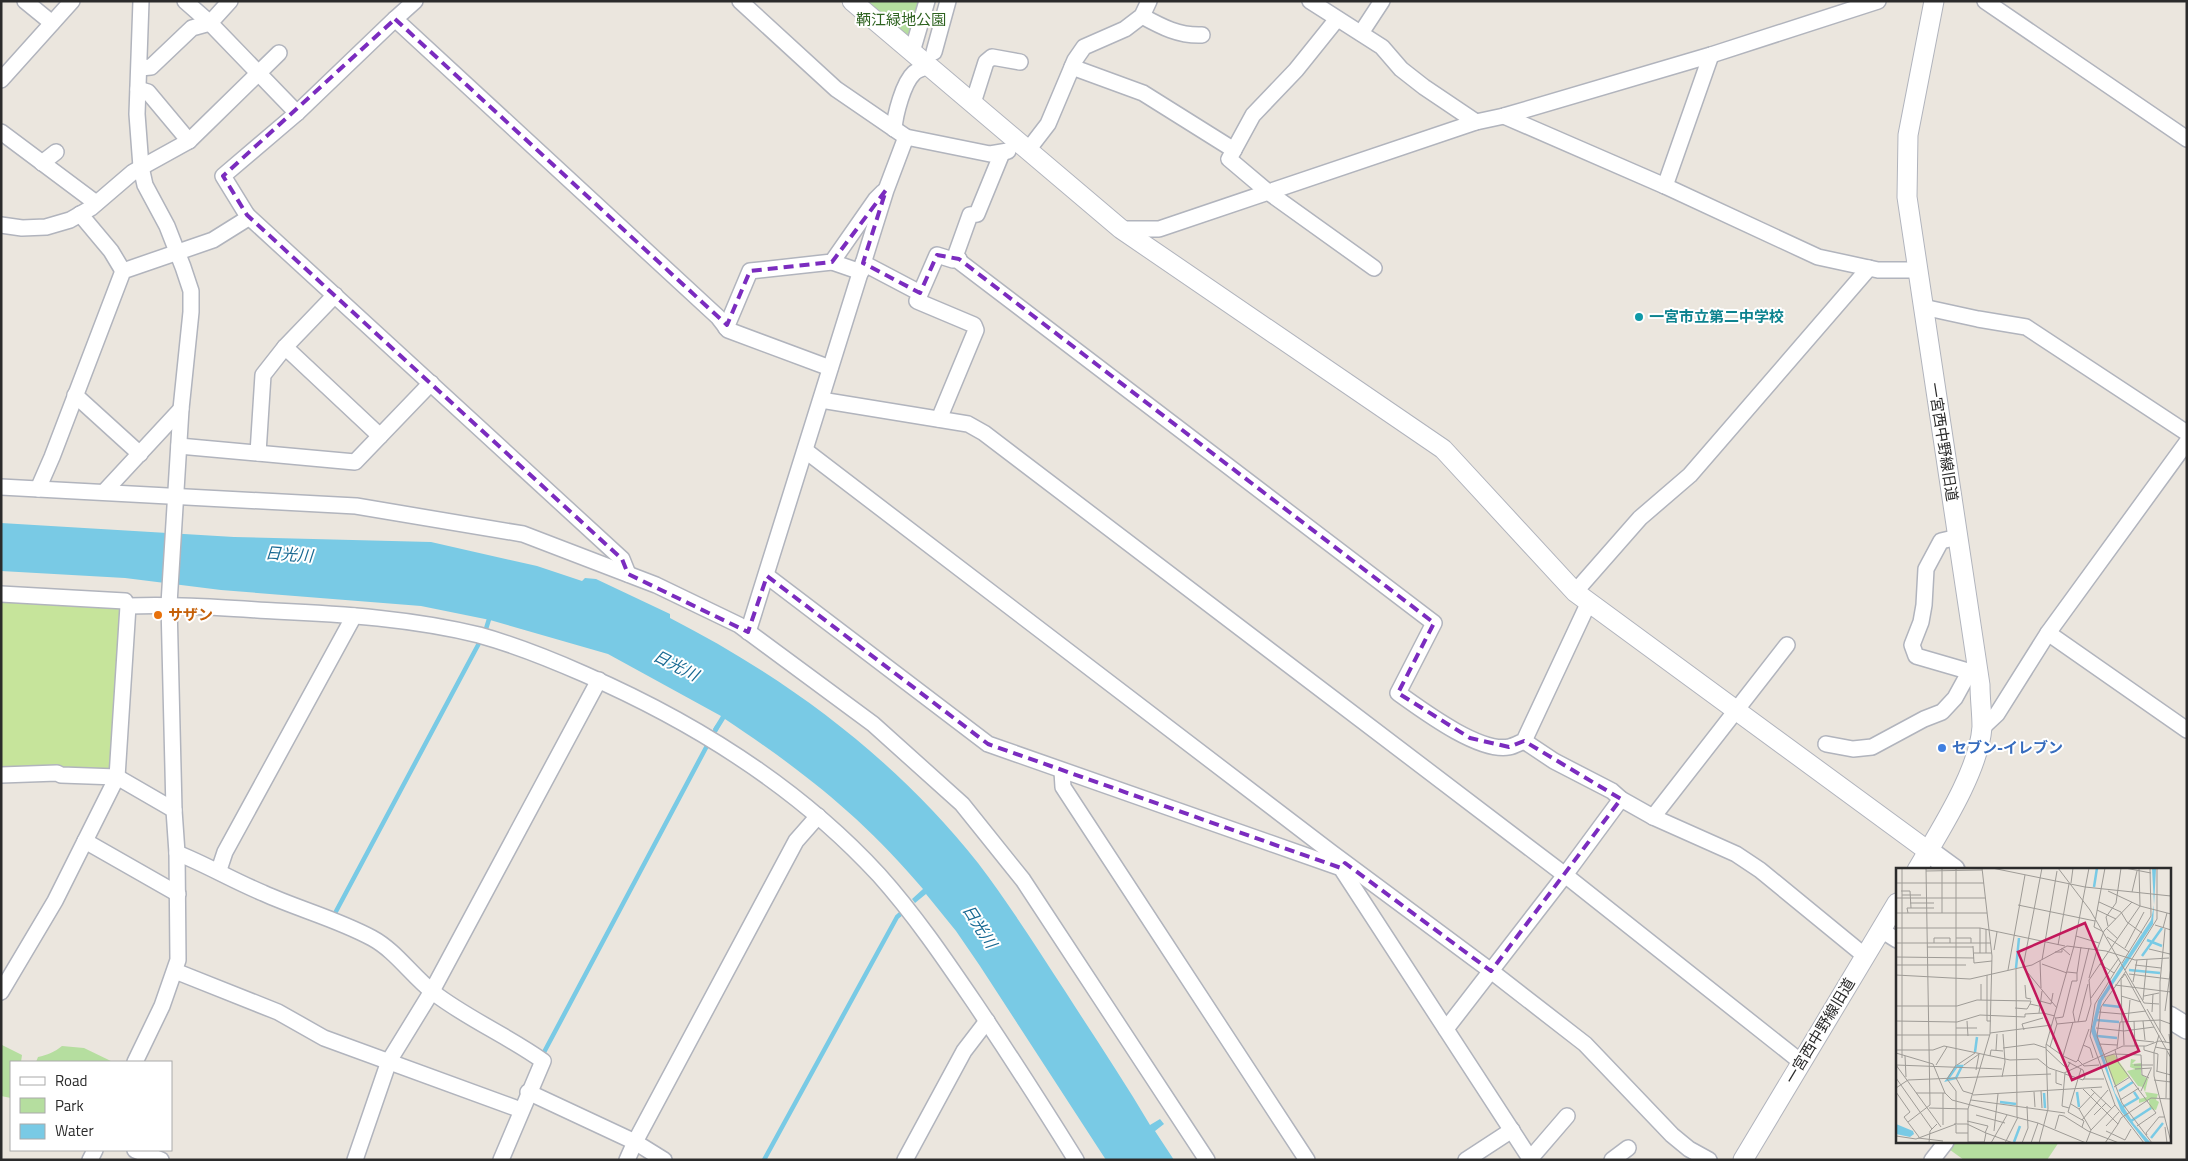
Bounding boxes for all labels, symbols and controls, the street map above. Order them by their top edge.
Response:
park label: 鞆江緑地公園 [856,8,946,31]
place label: 一宮市立第二中学校 [1649,305,1784,328]
marker: 一宮市立第二中学校 [1633,311,1645,323]
street label: 一宮西中野線旧道 [1923,381,1964,503]
water label: 日光川 [264,540,316,568]
place label: サザン [168,603,213,626]
marker: サザン [152,609,164,621]
water label: 日光川 [649,643,705,687]
place label: セブン-イレブン [1952,736,2063,759]
marker: セブン-イレブン [1936,742,1948,754]
inset map [1896,868,2170,1144]
water label: 日光川 [957,899,1004,954]
street label: 一宮西中野線旧道 [1779,973,1860,1088]
legend [10,1061,172,1151]
text: Road [55,1069,87,1092]
text: Park [55,1094,84,1117]
text: Water [55,1119,94,1142]

